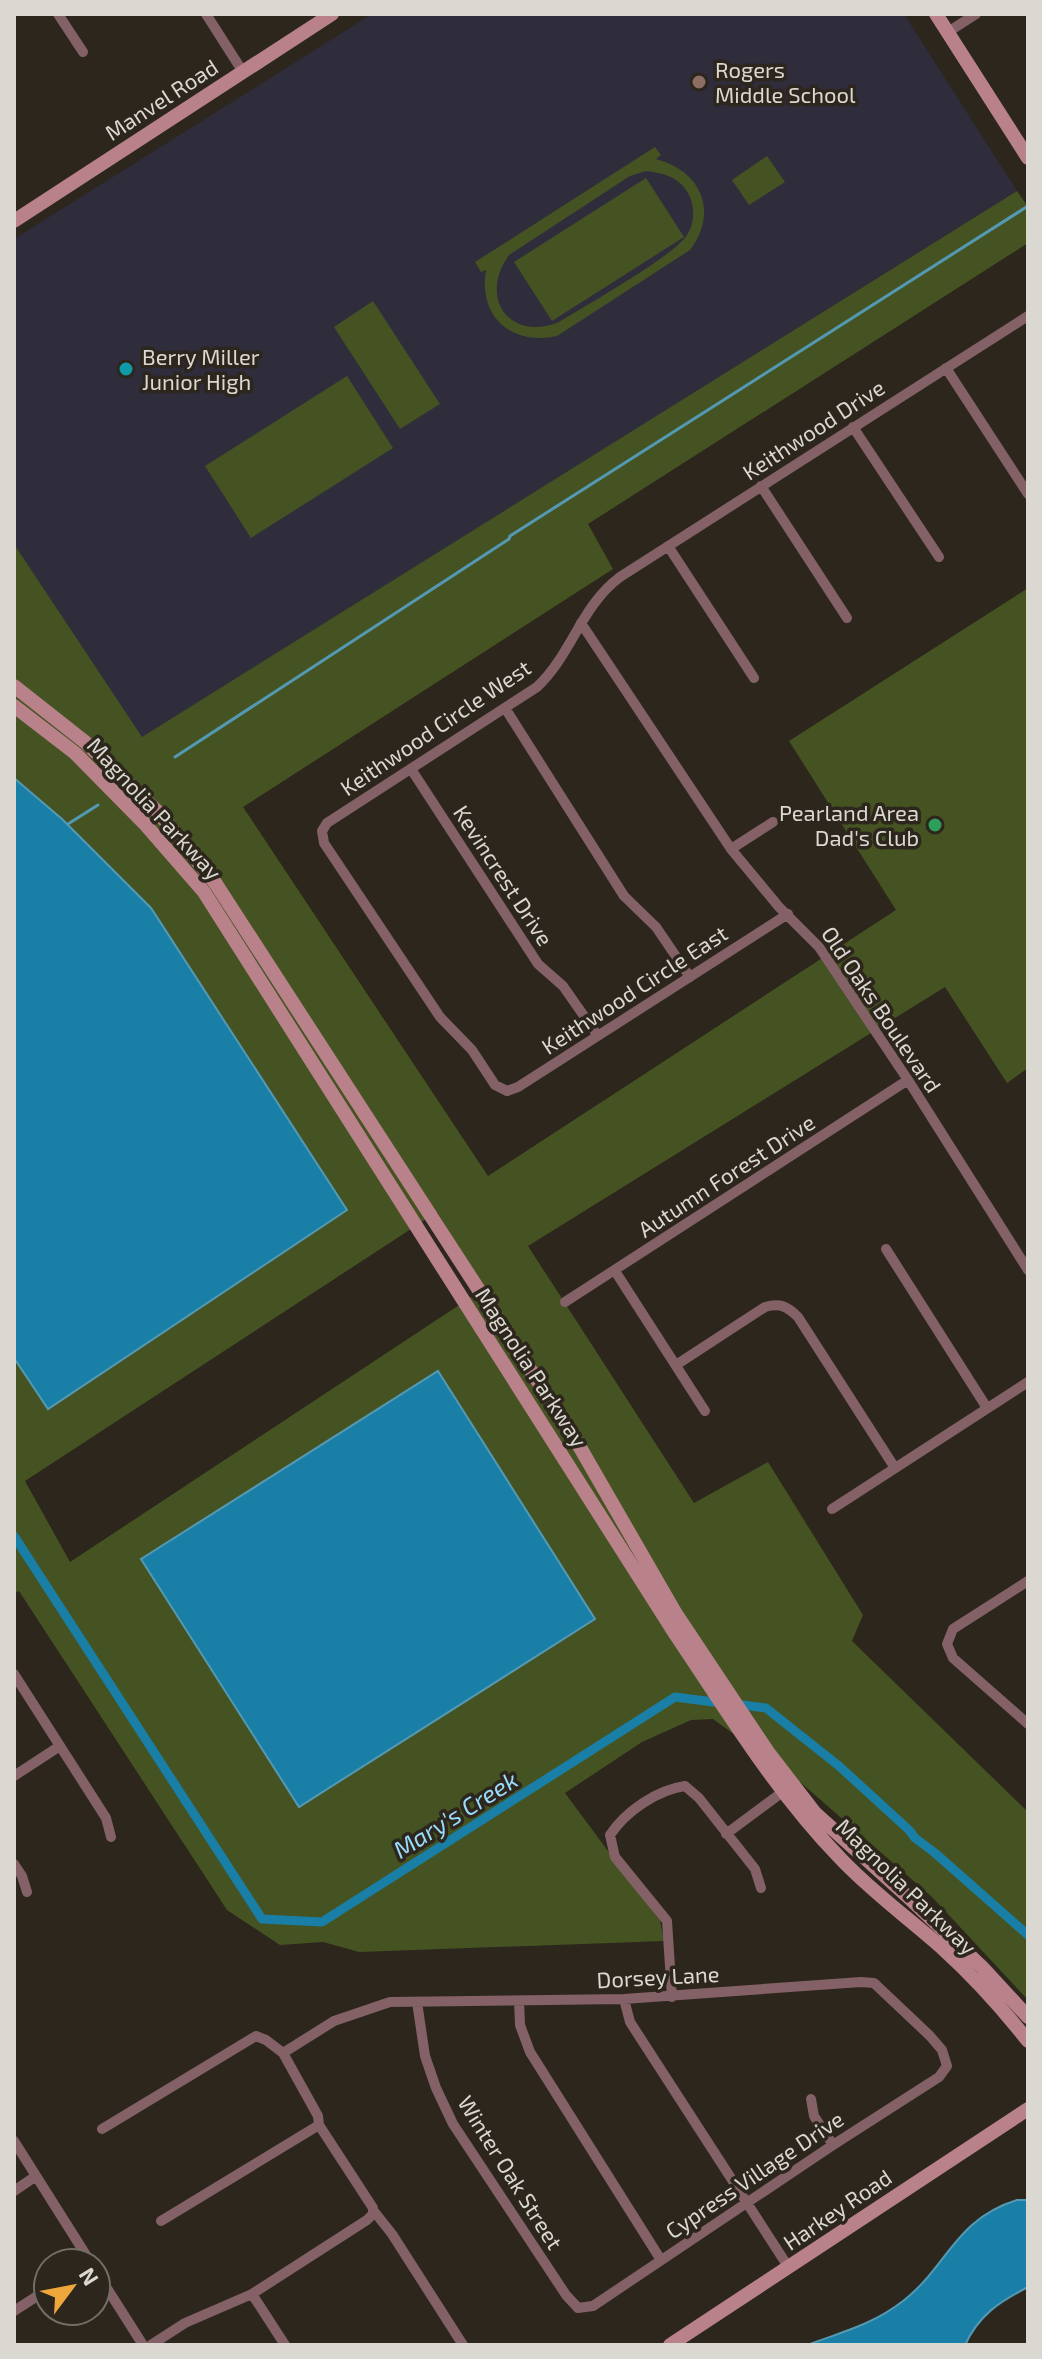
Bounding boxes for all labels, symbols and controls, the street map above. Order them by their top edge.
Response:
street label: Manvel Road [100,53,222,145]
place label: Rogers Middle School [715,56,856,107]
marker: Rogers Middle School [690,73,708,91]
place label: Berry Miller Junior High [142,343,260,394]
marker: Berry Miller Junior High [117,360,135,378]
street label: Keithwood Drive [737,373,889,485]
street label: Keithwood Circle West [335,654,535,800]
street label: Magnolia Parkway [83,732,228,885]
place label: Pearland Area Dad's Club [779,799,919,850]
street label: Kevincrest Drive [449,800,559,950]
marker: Pearland Area Dad's Club [926,816,944,834]
street label: Keithwood Circle East [536,919,732,1059]
street label: Old Oaks Boulevard [817,921,947,1097]
street label: Autumn Forest Drive [633,1108,819,1242]
street label: Magnolia Parkway [471,1282,593,1452]
water label: Mary's Creek [388,1764,522,1864]
street label: Magnolia Parkway [832,1813,983,1960]
street label: Dorsey Lane [596,1960,720,1992]
street label: Winter Oak Street [453,2090,569,2254]
street label: Cypress Village Drive [660,2105,848,2243]
street label: Harkey Road [778,2163,896,2255]
north arrow [32,2247,112,2327]
text: N [75,2262,105,2289]

